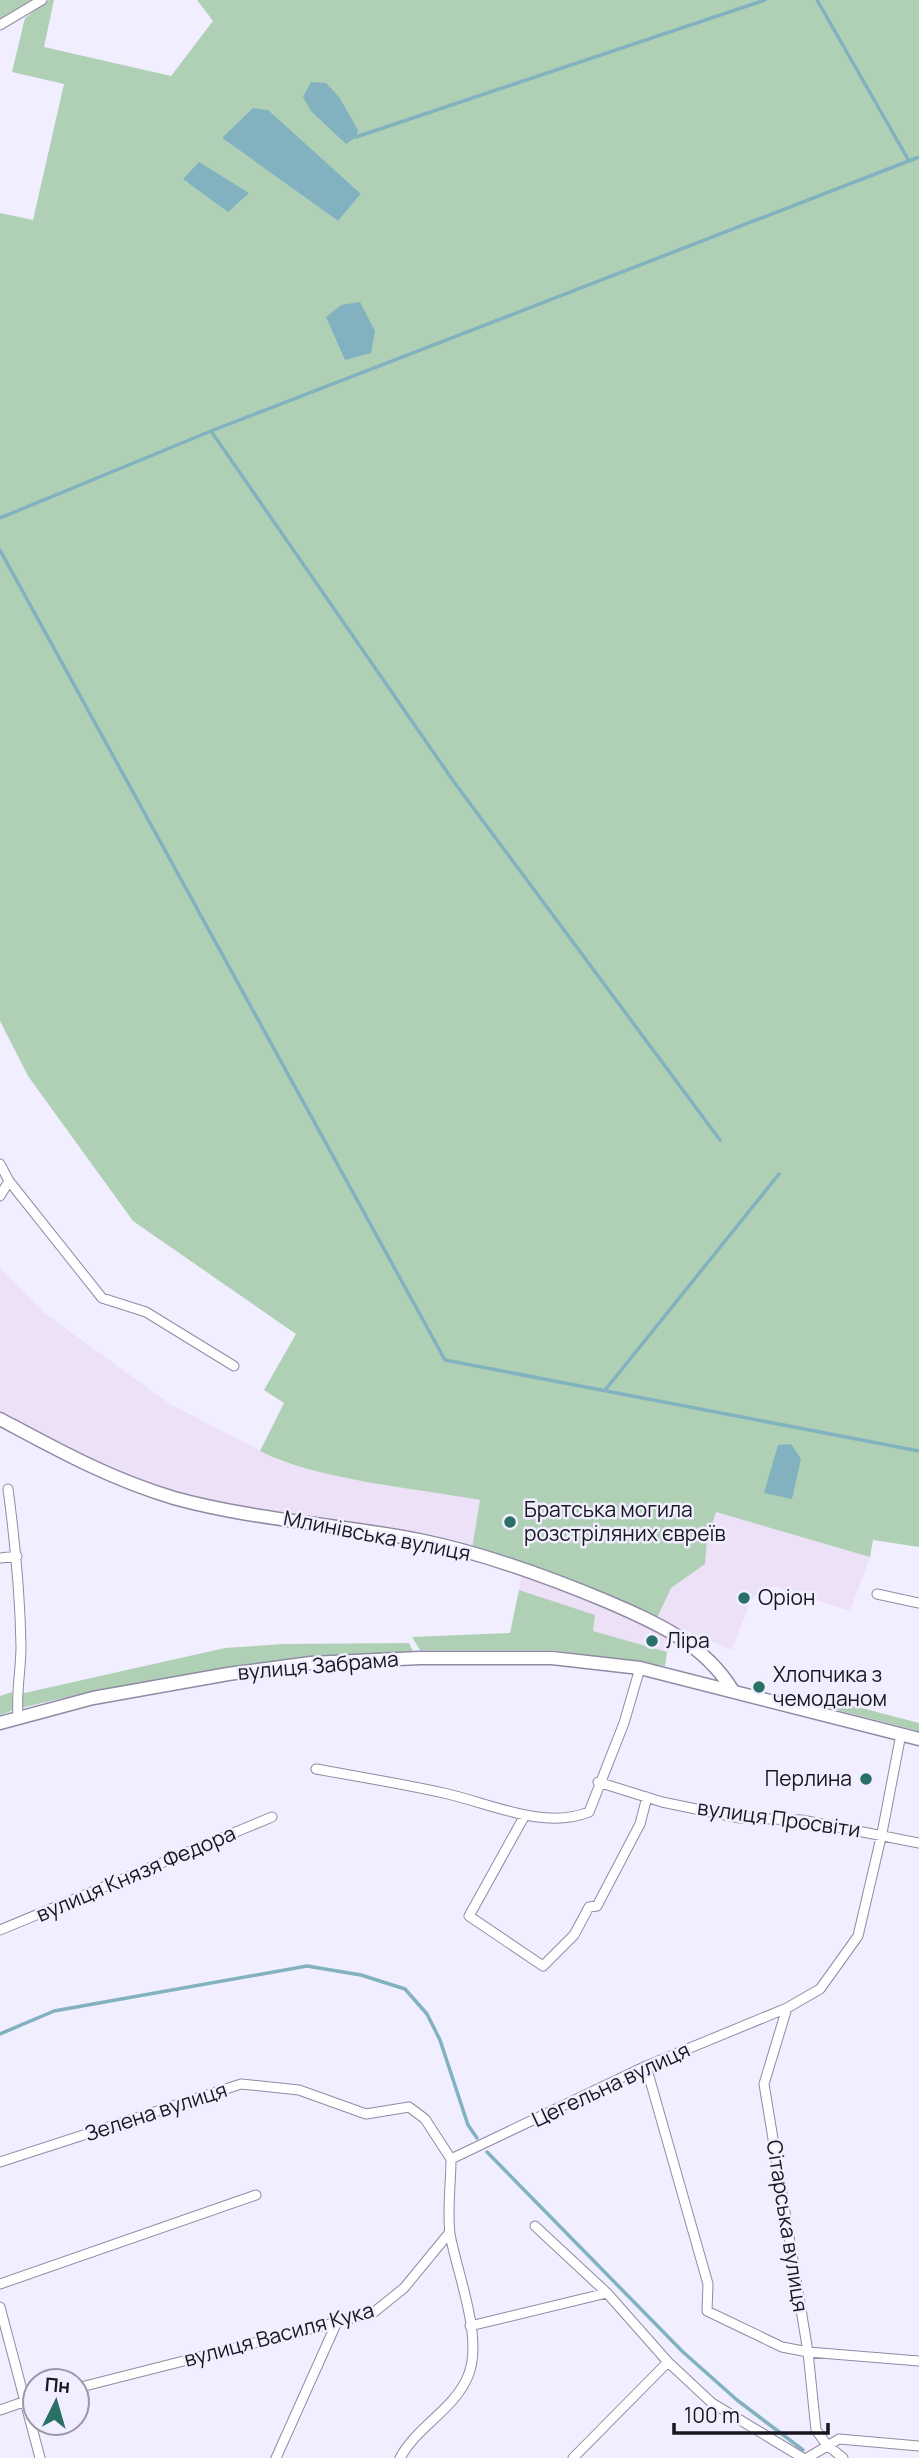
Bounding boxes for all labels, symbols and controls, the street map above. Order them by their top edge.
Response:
place label: Братська могила розстріляних євреїв [524,1495,726,1547]
street label: Млинівська вулиця [281,1503,473,1567]
marker: Братська могила розстріляних євреїв [502,1514,518,1530]
place label: Оріон [758,1583,815,1611]
marker: Оріон [736,1590,752,1606]
place label: Ліра [666,1626,710,1654]
marker: Ліра [644,1633,660,1649]
street label: вулиця Забрама [236,1644,400,1686]
place label: Хлопчика з чемоданом [773,1660,887,1712]
marker: Хлопчика з чемоданом [751,1679,767,1695]
place label: Перлина [765,1764,852,1792]
marker: Перлина [858,1771,874,1787]
street label: вулиця Просвіти [696,1793,863,1843]
street label: вулиця Князя Федора [32,1818,240,1928]
street label: Цегельна вулиця [527,2035,694,2133]
street label: Зелена вулиця [81,2075,230,2147]
street label: Сітарська вулиця [761,2138,815,2314]
street label: вулиця Василя Кука [181,2295,377,2373]
north arrow [21,2367,91,2437]
text: Пн [44,2371,71,2399]
scale bar [674,2392,828,2436]
text: 100 m [684,2401,740,2429]

